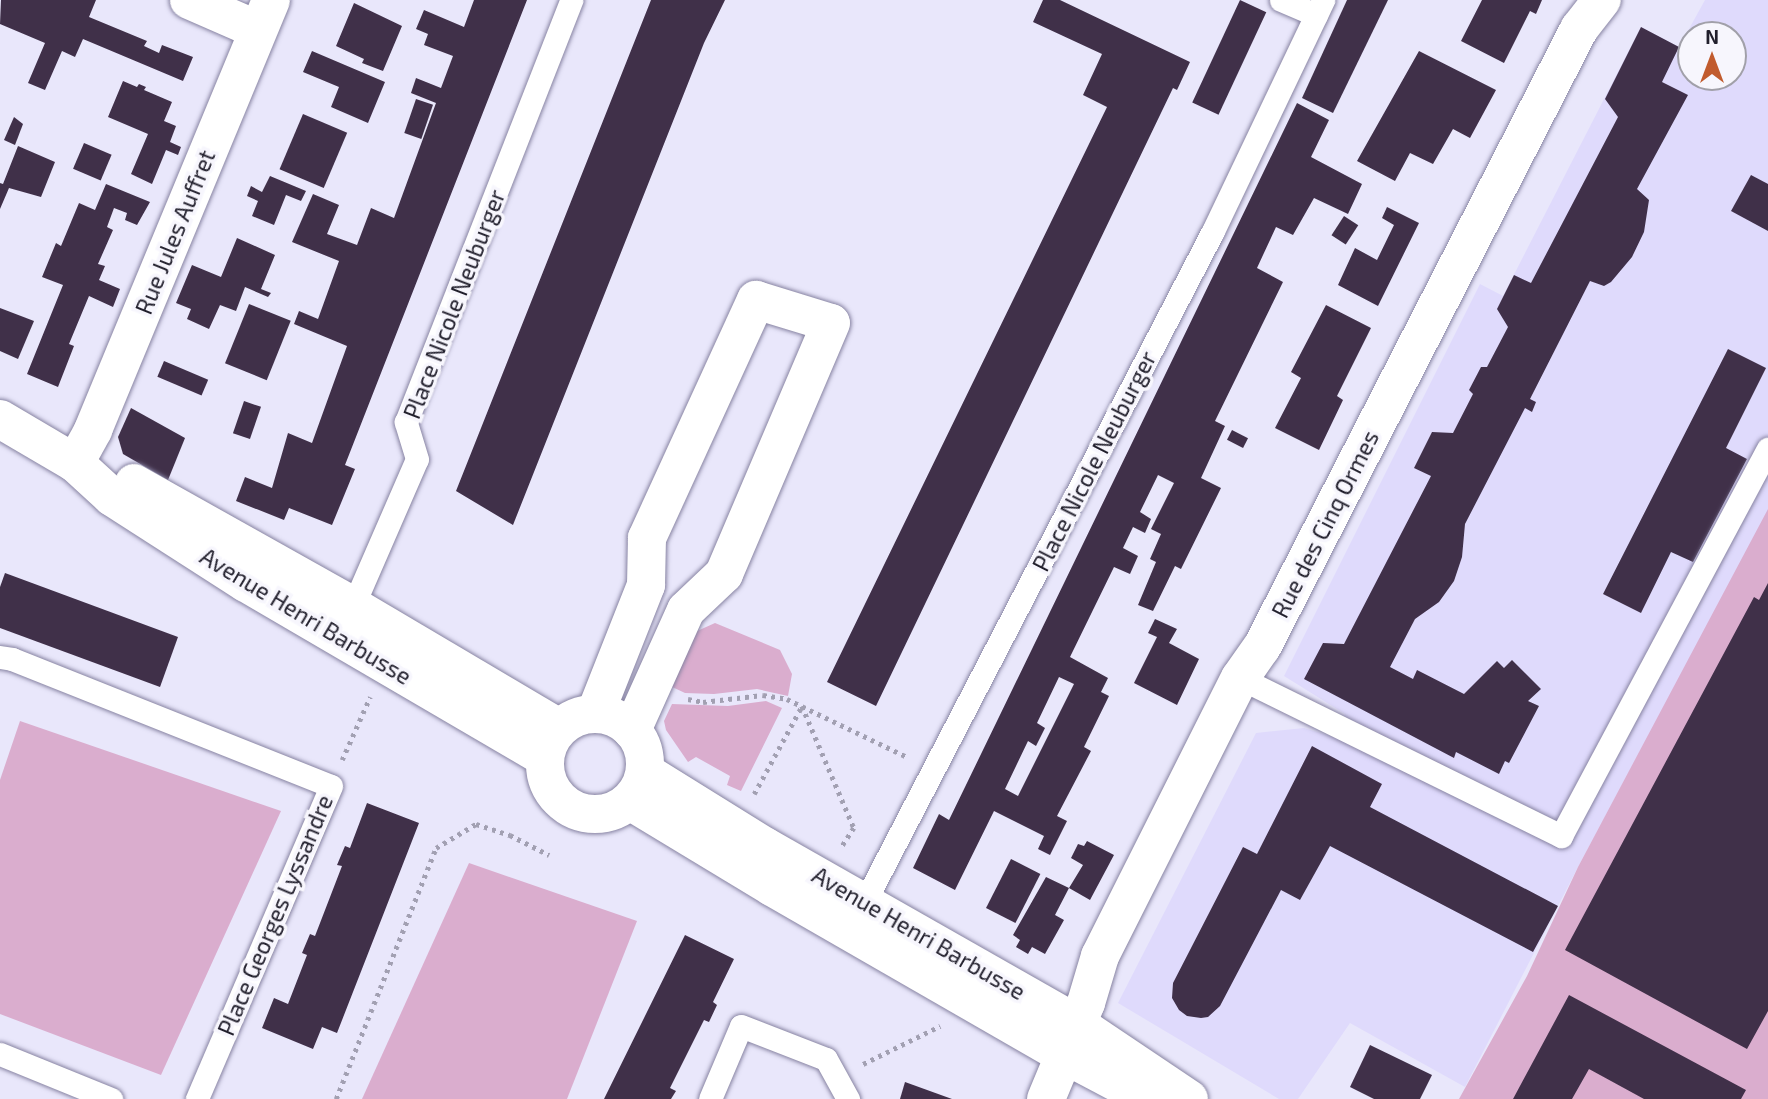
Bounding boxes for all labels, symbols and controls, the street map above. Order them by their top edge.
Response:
north arrow [1677,21,1747,91]
text: N [1705,25,1719,48]
street label: Rue Jules Auffret [129,145,221,319]
street label: Place Nicole Neuburger [398,185,510,423]
street label: Place Nicole Neuburger [1026,346,1162,576]
street label: Rue des Cinq Ormes [1266,426,1384,622]
street label: Avenue Henri Barbusse [195,542,417,690]
street label: Place Georges Lyssandre [212,791,338,1039]
street label: Avenue Henri Barbusse [808,861,1030,1005]

